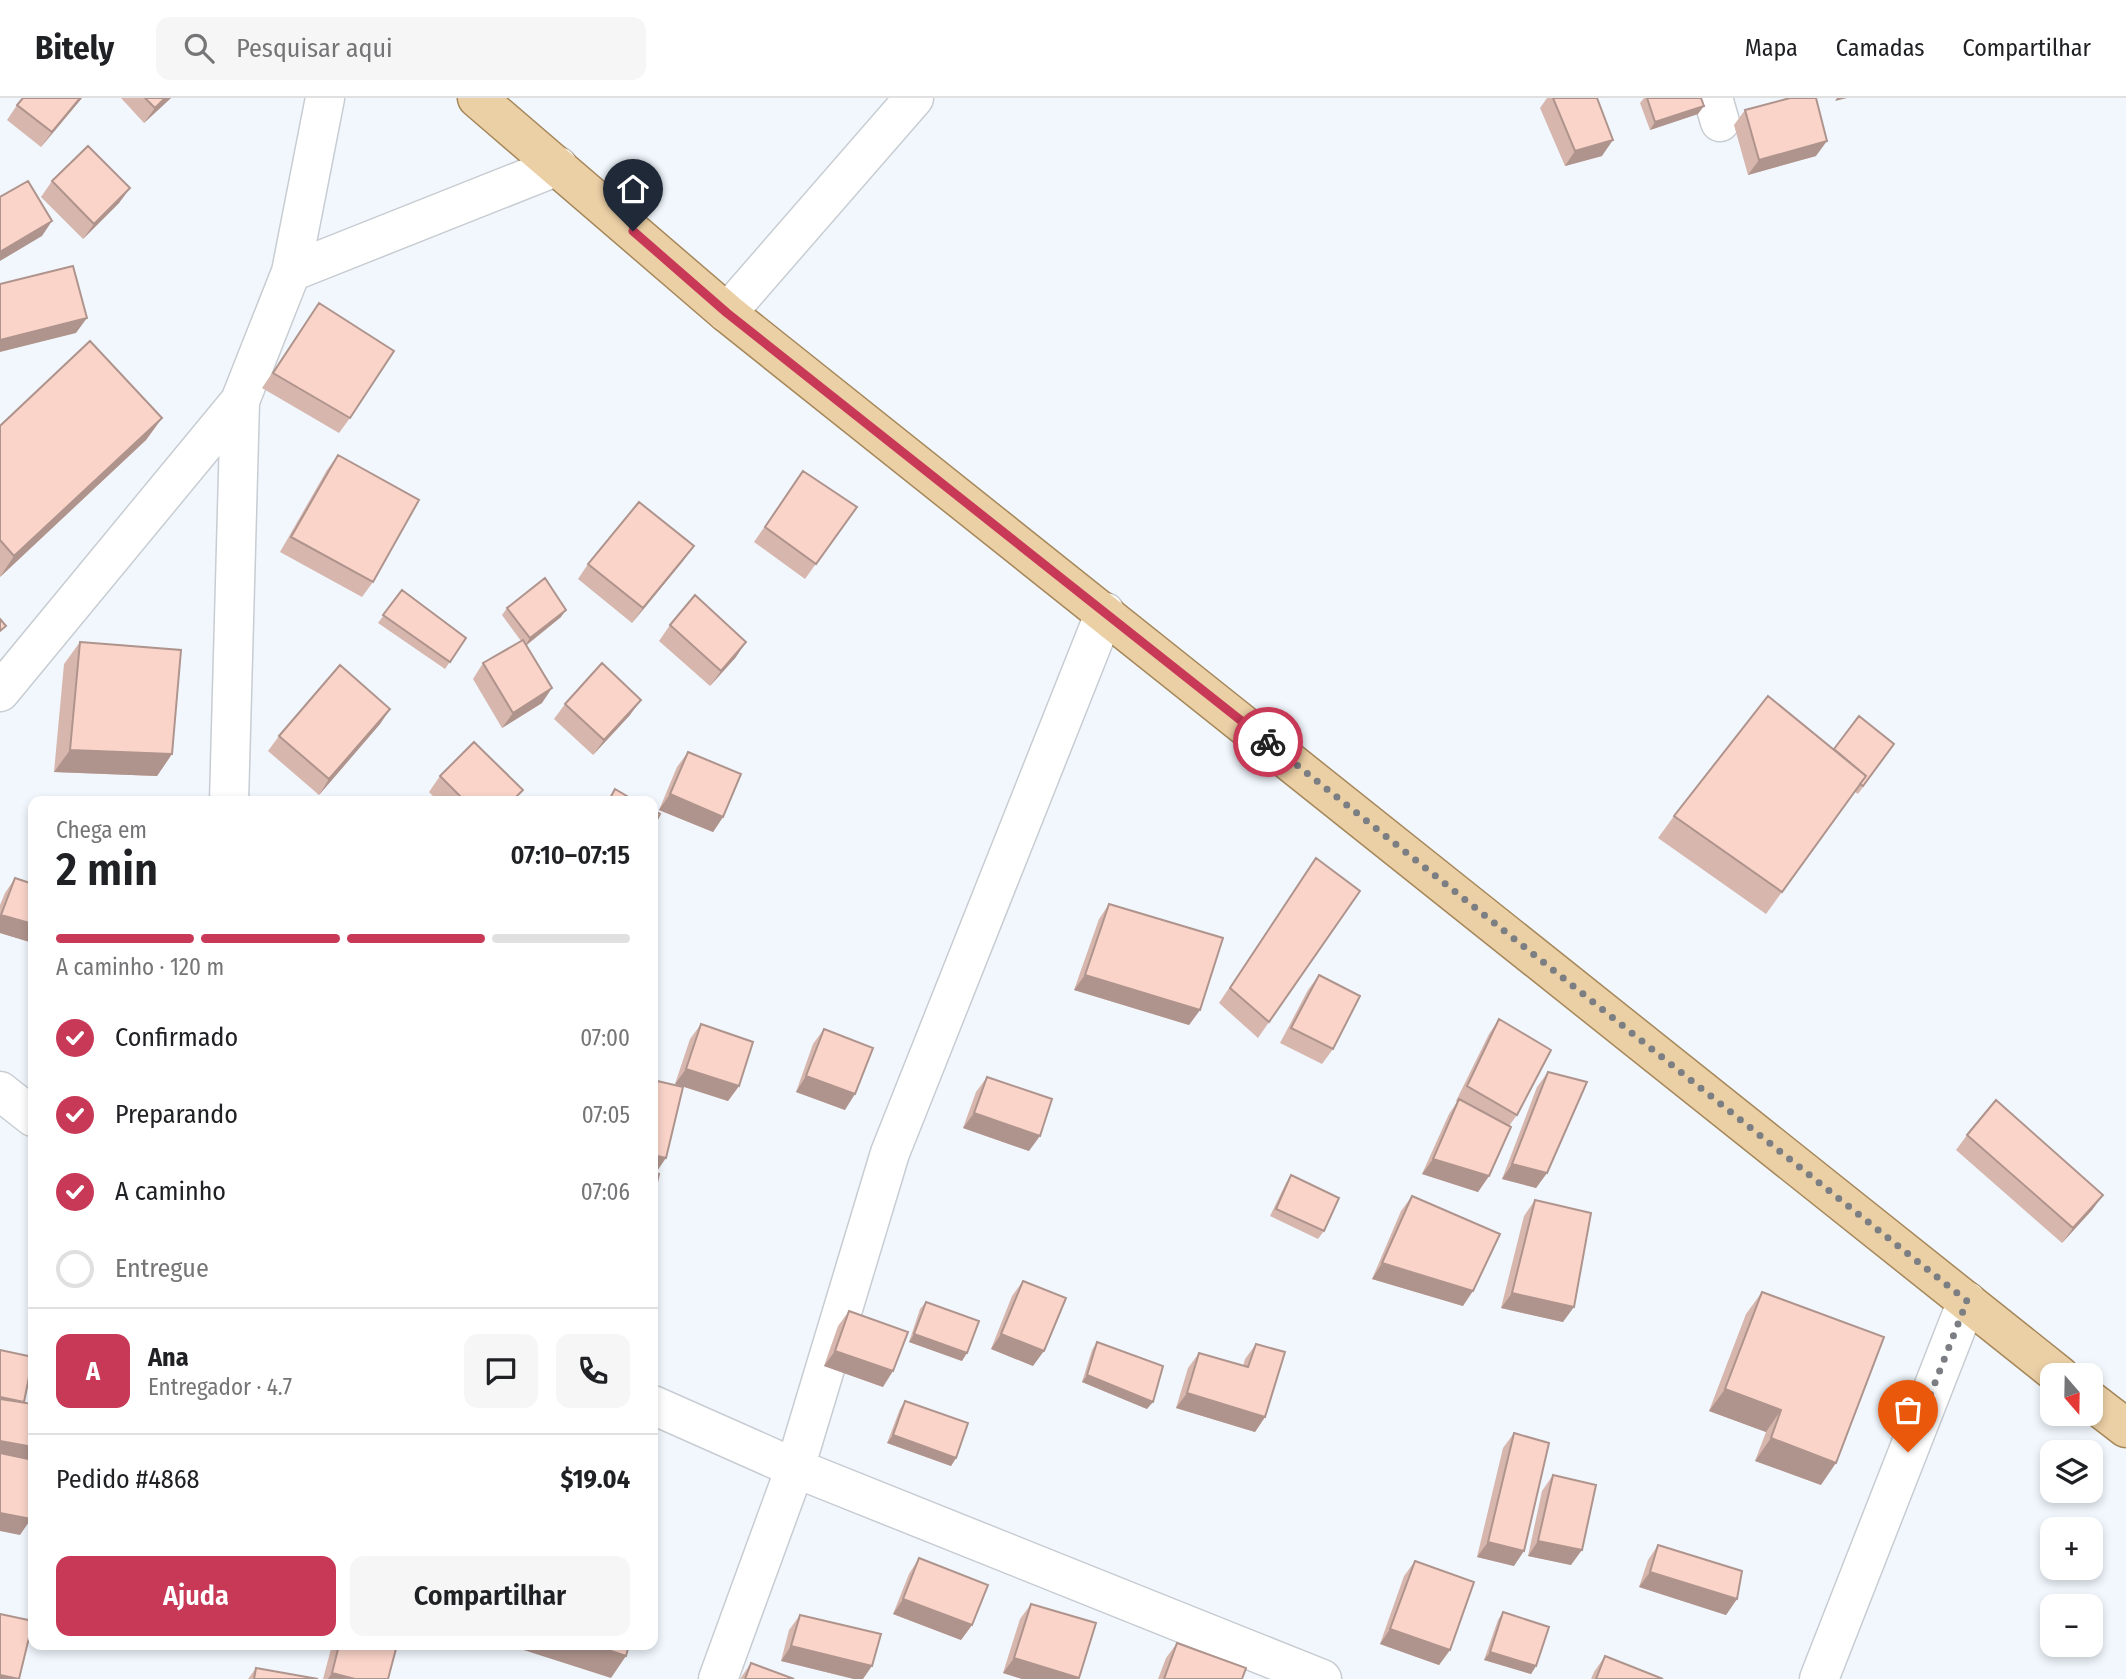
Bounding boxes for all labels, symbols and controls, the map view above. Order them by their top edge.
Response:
search box [156,17,646,80]
text: Bitely [35,28,114,68]
icon: search [180,29,218,67]
text: Pesquisar aqui [236,33,393,64]
text: Mapa [1745,34,1798,62]
text: Camadas [1836,34,1925,62]
text: Compartilhar [1963,34,2091,62]
pin [603,159,663,231]
icon: home [614,170,652,208]
courier [1233,707,1303,777]
icon: bike [1249,723,1287,761]
text: Chega em [56,816,147,844]
text: 07:10–07:15 [511,840,630,871]
text: 2 min [56,842,158,897]
text: A caminho · 120 m [56,953,224,981]
icon: check [56,1019,94,1057]
text: Confirmado [115,1022,238,1053]
text: 07:00 [580,1024,630,1052]
icon: check [56,1096,94,1134]
text: Preparando [115,1099,238,1130]
text: 07:05 [582,1101,630,1129]
icon: check [56,1173,94,1211]
text: A caminho [115,1176,226,1207]
text: 07:06 [581,1178,630,1206]
text: Entregue [115,1253,209,1284]
button: chat [464,1334,538,1408]
button: phone [556,1334,630,1408]
text: Ana [148,1342,189,1373]
text: A [86,1356,100,1387]
north arrow [2040,1363,2104,1426]
map controls [2040,1363,2103,1657]
text: Entregador · 4.7 [148,1373,292,1401]
pin [1878,1380,1938,1452]
icon: bag [1889,1391,1927,1429]
button: layers [2040,1440,2103,1503]
text: Pedido #4868 [56,1464,200,1495]
text: $19.04 [560,1464,630,1495]
button: + [2040,1517,2103,1580]
button: Ajuda [56,1556,336,1636]
button: Compartilhar [350,1556,630,1636]
button: − [2040,1594,2103,1657]

